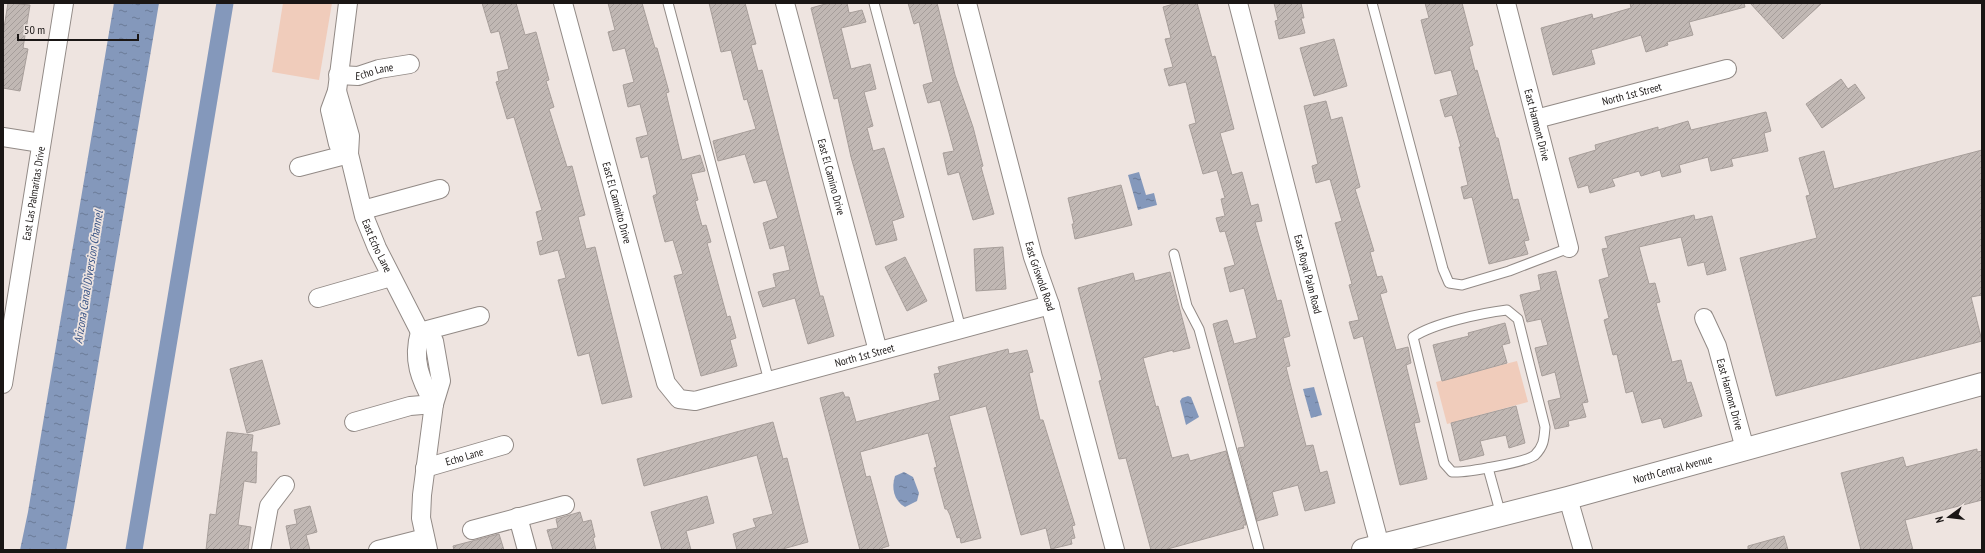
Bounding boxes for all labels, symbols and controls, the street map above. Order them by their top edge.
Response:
scale bar [18,16,138,42]
text: 50 m [24,22,45,37]
street label: Echo Lane [355,60,395,83]
street label: North 1st Street [1600,79,1663,108]
street label: East Harmont Drive [1521,88,1553,163]
street label: East El Camino Drive [815,137,849,217]
street label: East Las Palmaritas Drive [19,145,48,242]
street label: East El Caminito Drive [599,160,635,246]
water label: Arizona Canal Diversion Channel [70,208,106,345]
street label: East Echo Lane [359,217,395,275]
street label: East Royal Palm Road [1291,233,1325,315]
street label: East Griswold Road [1022,240,1058,313]
street label: North 1st Street [833,340,896,370]
street label: East Harmont Drive [1714,357,1747,432]
street label: Echo Lane [444,444,485,469]
street label: North Central Avenue [1632,452,1714,487]
north arrow [1929,497,1969,537]
text: N [1932,515,1947,524]

